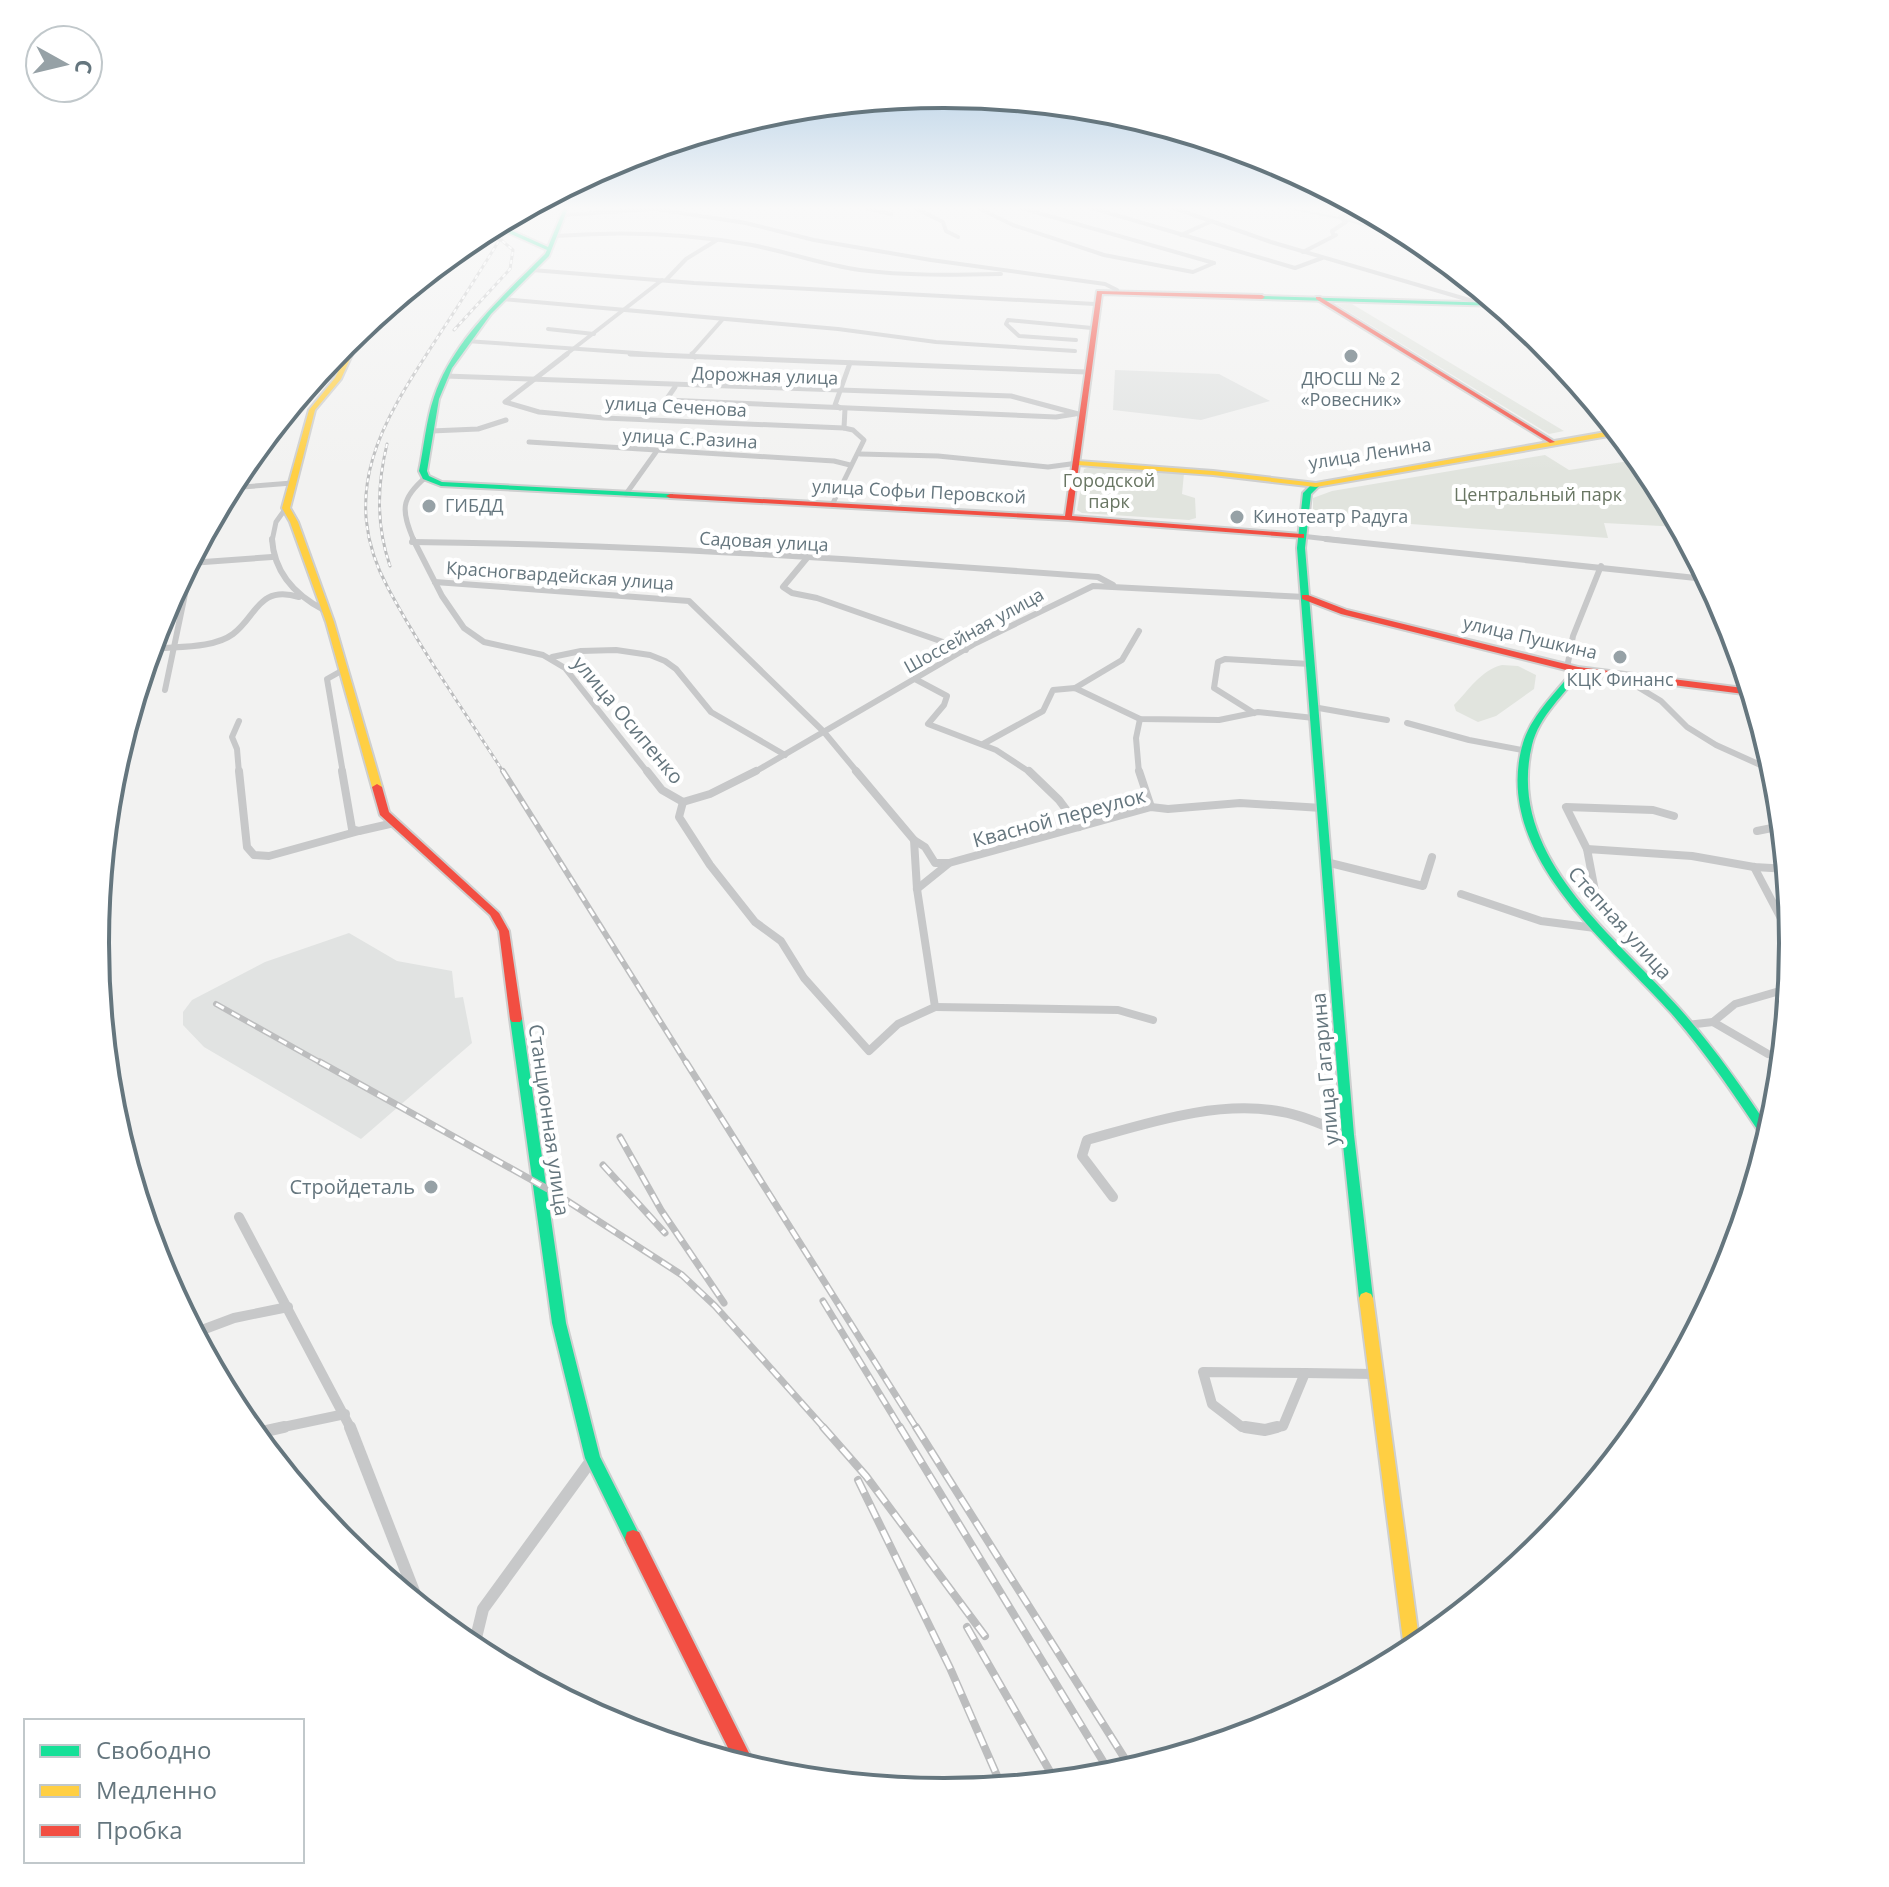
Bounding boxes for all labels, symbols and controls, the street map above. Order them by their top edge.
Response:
north arrow [24,24,104,104]
text: С [69,58,101,76]
marker: ДЮСШ № 2 «Ровесник» [1342,347,1360,365]
street label: Дорожная улица [692,360,839,390]
place label: ДЮСШ № 2 «Ровесник» [1301,366,1401,411]
street label: улица Сеченова [605,390,747,422]
street label: улица С.Разина [622,422,758,454]
street label: улица Ленина [1307,431,1433,475]
park label: Городской парк [1063,468,1155,513]
street label: улица Софьи Перовской [812,473,1027,509]
park label: Центральный парк [1454,482,1623,506]
place label: ГИБДД [445,493,504,517]
marker: ГИБДД [420,497,438,515]
place label: Кинотеатр Радуга [1253,504,1408,528]
marker: Кинотеатр Радуга [1228,508,1246,526]
street label: Садовая улица [699,526,829,556]
street label: Красногвардейская улица [445,555,675,595]
street label: Шоссейная улица [899,582,1048,679]
street label: улица Пушкина [1461,610,1600,664]
marker: КЦК Финанс [1611,648,1629,666]
street label: улица Осипенко [567,650,690,789]
place label: КЦК Финанс [1566,667,1674,691]
street label: Квасной переулок [969,781,1149,854]
street label: Степная улица [1562,860,1678,985]
street label: улица Гагарина [1304,992,1345,1146]
street label: Станционная улица [523,1022,576,1218]
place label: Стройдеталь [290,1173,415,1200]
marker: Стройдеталь [422,1178,440,1196]
legend [24,1719,304,1863]
text: Свободно [96,1733,211,1766]
text: Медленно [96,1773,217,1806]
text: Пробка [96,1813,183,1846]

